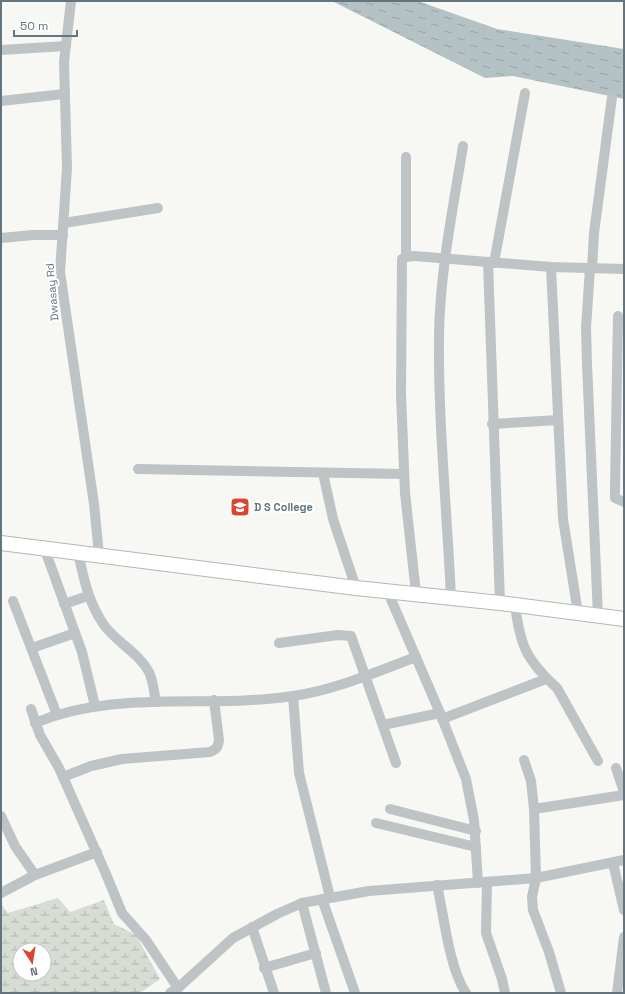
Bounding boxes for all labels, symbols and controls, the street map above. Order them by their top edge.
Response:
scale bar [14,12,77,38]
text: 50 m [20,18,48,34]
street label: Dwasay Rd [43,263,61,321]
school or university icon: D S College [229,496,251,518]
place label: D S College [254,500,313,514]
north arrow [12,942,52,982]
text: N [29,964,39,979]

